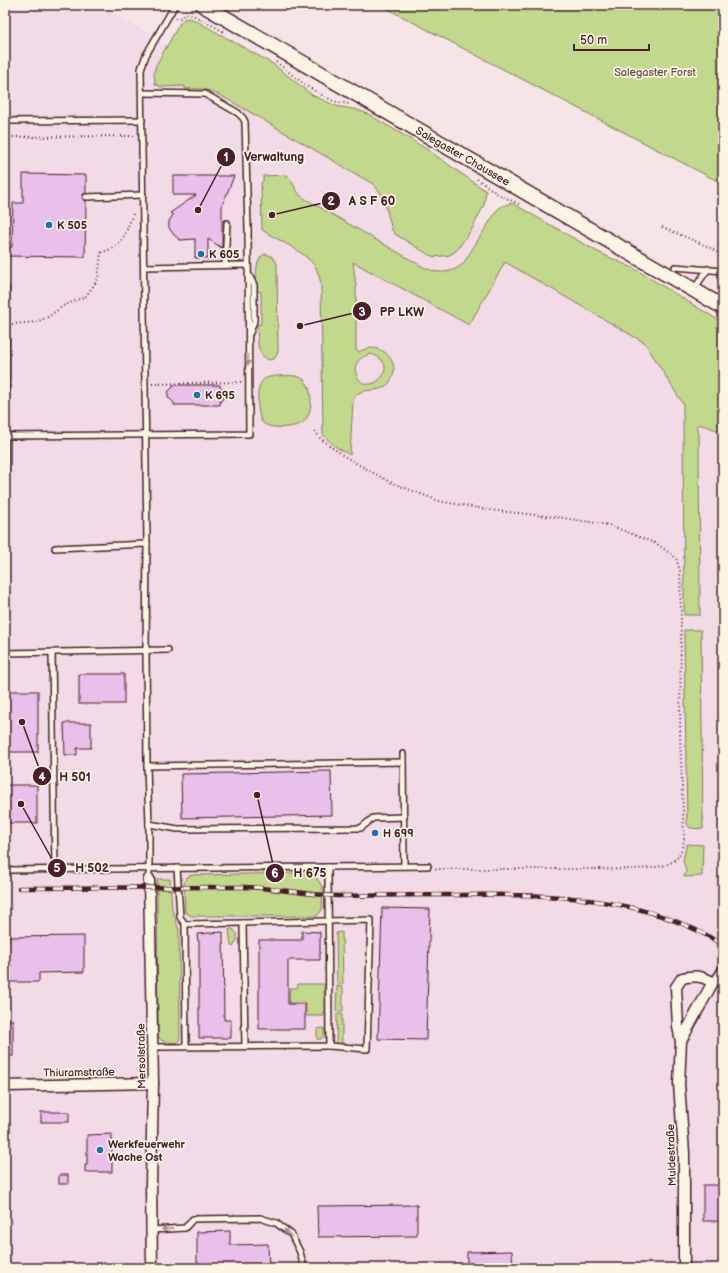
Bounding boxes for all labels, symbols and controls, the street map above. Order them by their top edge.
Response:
scale bar [574,26,649,52]
text: 50 m [580,33,607,48]
park label: Salegaster Forst [614,66,696,79]
street label: Salegaster Chaussee [413,124,513,189]
callout: Verwaltung [216,145,312,169]
text: 1 [223,150,229,165]
text: Verwaltung [244,150,304,165]
callout: A S F 60 [321,189,404,213]
text: 2 [327,194,335,209]
text: A S F 60 [348,194,395,209]
place label: K 505 [57,219,88,232]
marker: K 505 [44,220,54,230]
place label: K 605 [209,248,240,261]
marker: K 605 [196,249,206,259]
callout: PP LKW [352,299,432,323]
text: 3 [358,305,366,320]
text: PP LKW [380,305,425,320]
one-way arrow [245,354,251,367]
place label: K 695 [205,389,236,402]
marker: K 695 [192,390,202,400]
callout: H 501 [32,764,99,788]
text: 4 [38,770,46,785]
text: H 501 [59,770,91,785]
place label: H 699 [383,827,414,840]
marker: H 699 [370,828,380,838]
callout: H 502 [47,856,117,880]
text: 5 [54,861,61,876]
text: H 502 [75,861,110,876]
callout: H 675 [265,861,334,885]
text: 6 [271,866,279,881]
text: H 675 [294,866,327,881]
street label: Mersolstraße [134,1023,149,1089]
street label: Thiuramstraße [43,1065,115,1080]
street label: Muldestraße [664,1123,679,1186]
place label: Werkfeuerwehr Wache Ost [108,1138,186,1164]
marker: Werkfeuerwehr Wache Ost [95,1145,105,1155]
one-way arrow [161,1225,173,1232]
one-way arrow [283,1229,293,1238]

